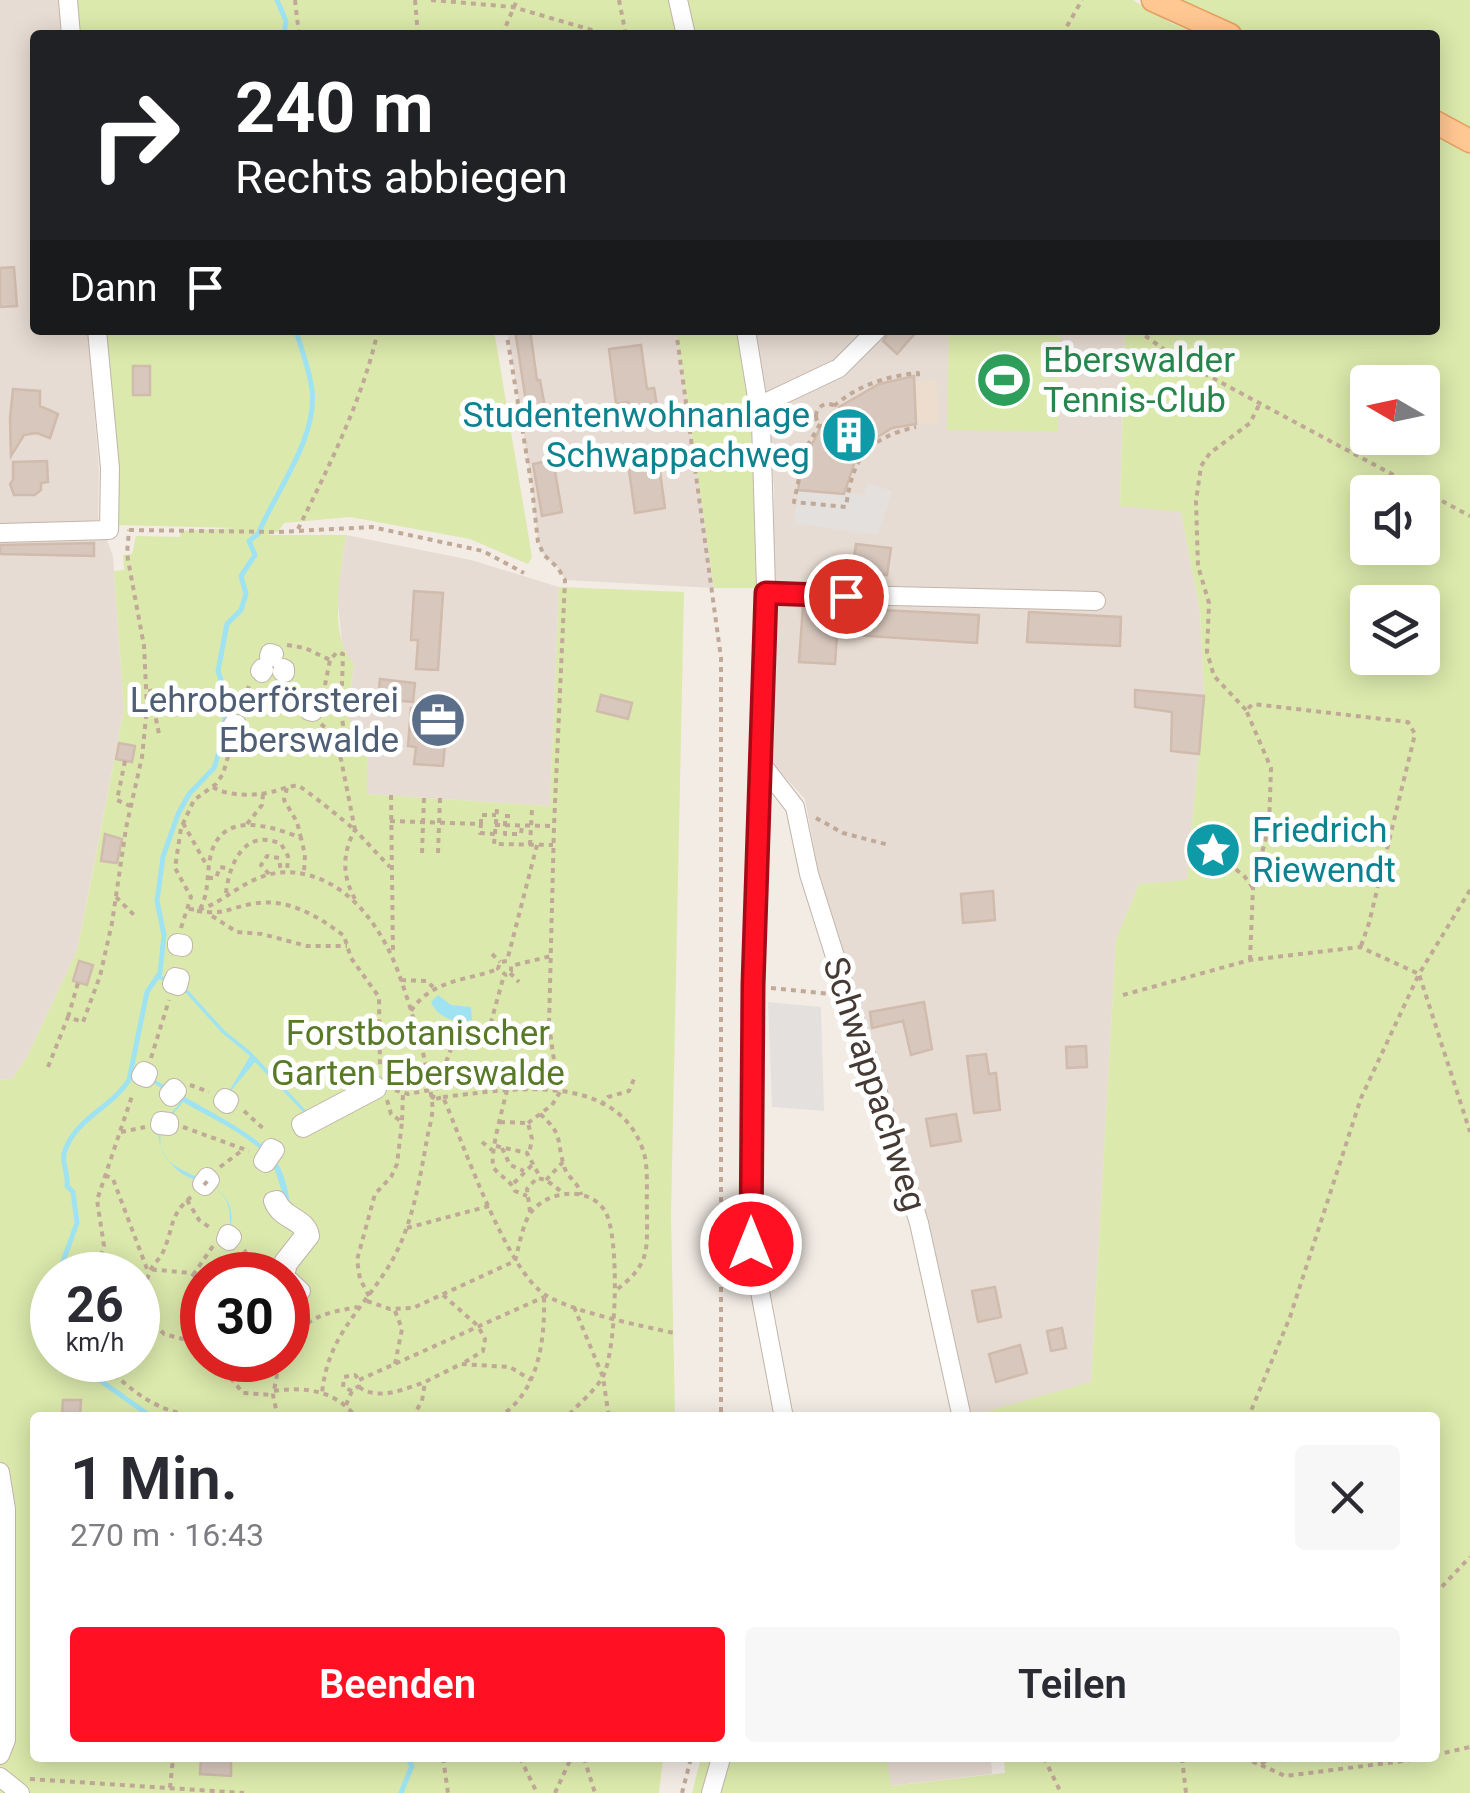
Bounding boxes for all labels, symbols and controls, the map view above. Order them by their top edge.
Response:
text: 240 m [235,67,434,149]
icon: right [70,70,200,200]
text: Rechts abbiegen [235,151,568,204]
icon: arrive [178,260,233,315]
text: Dann [70,266,158,310]
place label: Eberswalder Tennis-Club [1043,340,1235,421]
sports icon: Eberswalder Tennis-Club [974,350,1034,410]
north arrow [1350,365,1440,455]
map controls [1350,365,1440,675]
place label: Studentenwohnanlage Schwappachweg [463,395,810,476]
building icon: Studentenwohnanlage Schwappachweg [819,405,879,465]
button: sound [1350,475,1440,565]
pin [804,554,889,639]
icon: arrive [819,569,874,624]
button: layers [1350,585,1440,675]
place label: Lehroberförsterei Eberswalde [130,680,399,761]
office icon: Lehroberförsterei Eberswalde [408,690,468,750]
place label: Friedrich Riewendt [1252,810,1396,891]
place icon: Friedrich Riewendt [1183,820,1243,880]
street label: Schwappachweg [814,952,935,1216]
park label: Forstbotanischer Garten Eberswalde [271,1013,565,1094]
position arrow [699,1192,803,1296]
speed limit sign: 30 [180,1252,310,1382]
text: 26 [66,1276,124,1334]
text: km/h [66,1328,124,1357]
text: 1 Min. [70,1443,238,1514]
button: close [1295,1445,1400,1550]
text: 270 m · 16:43 [70,1516,264,1554]
button: Beenden [70,1627,725,1742]
button: Teilen [745,1627,1400,1742]

